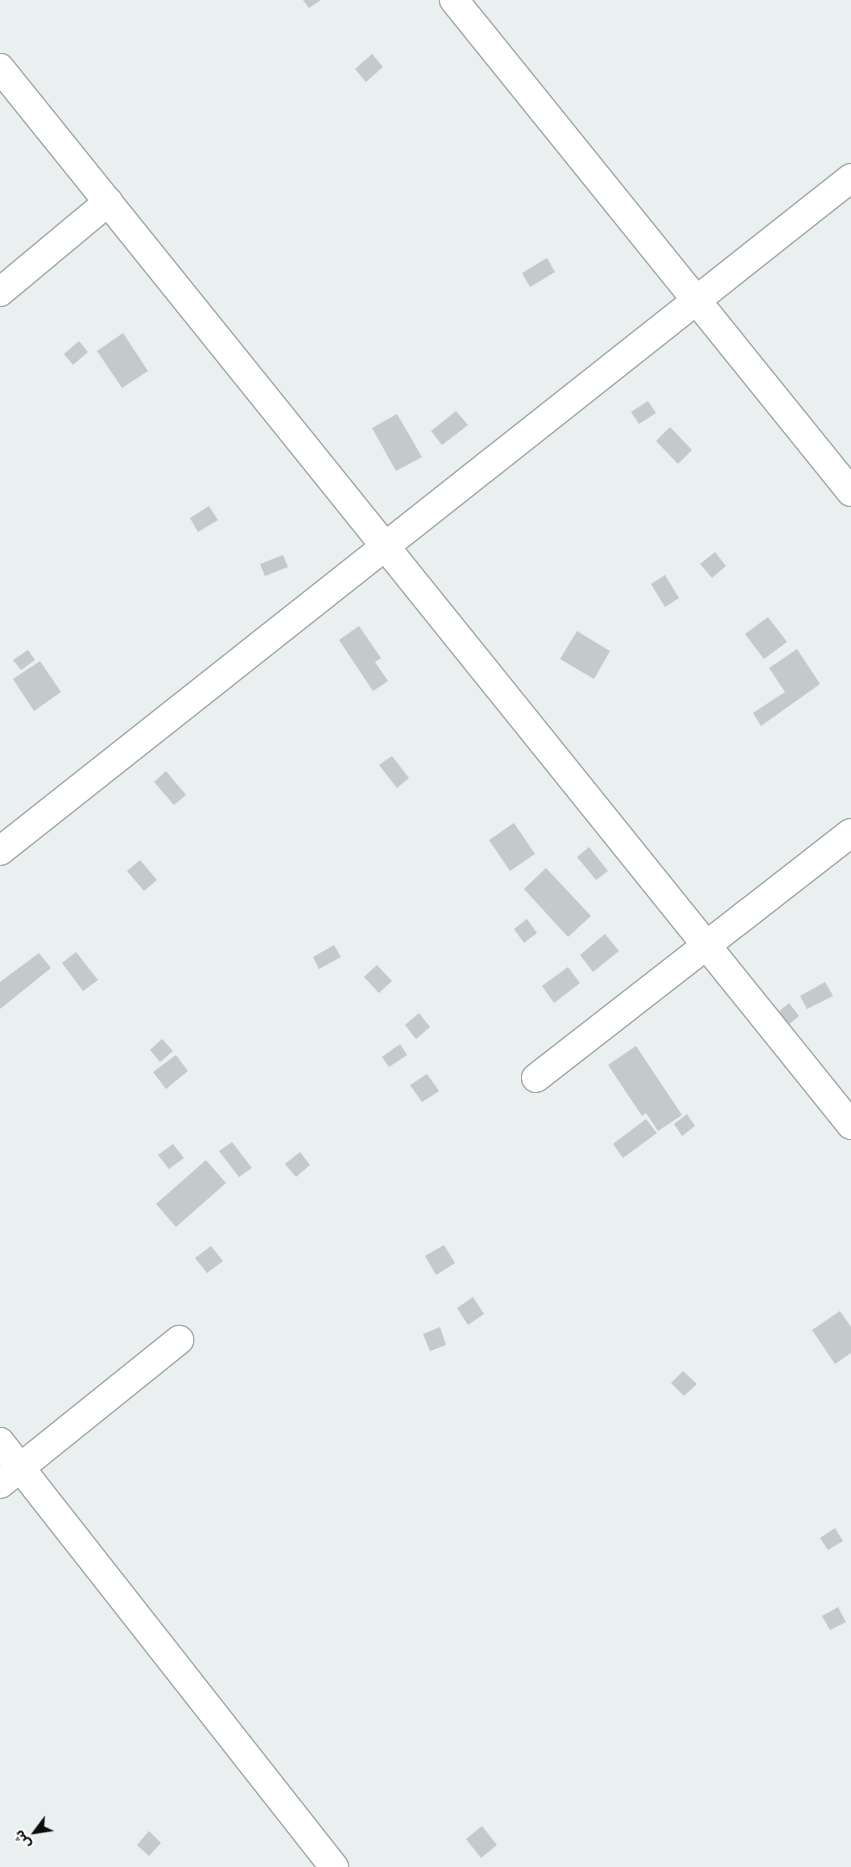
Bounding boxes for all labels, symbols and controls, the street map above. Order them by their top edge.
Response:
north arrow [10,1807,60,1857]
text: ش [10,1827,34,1852]

